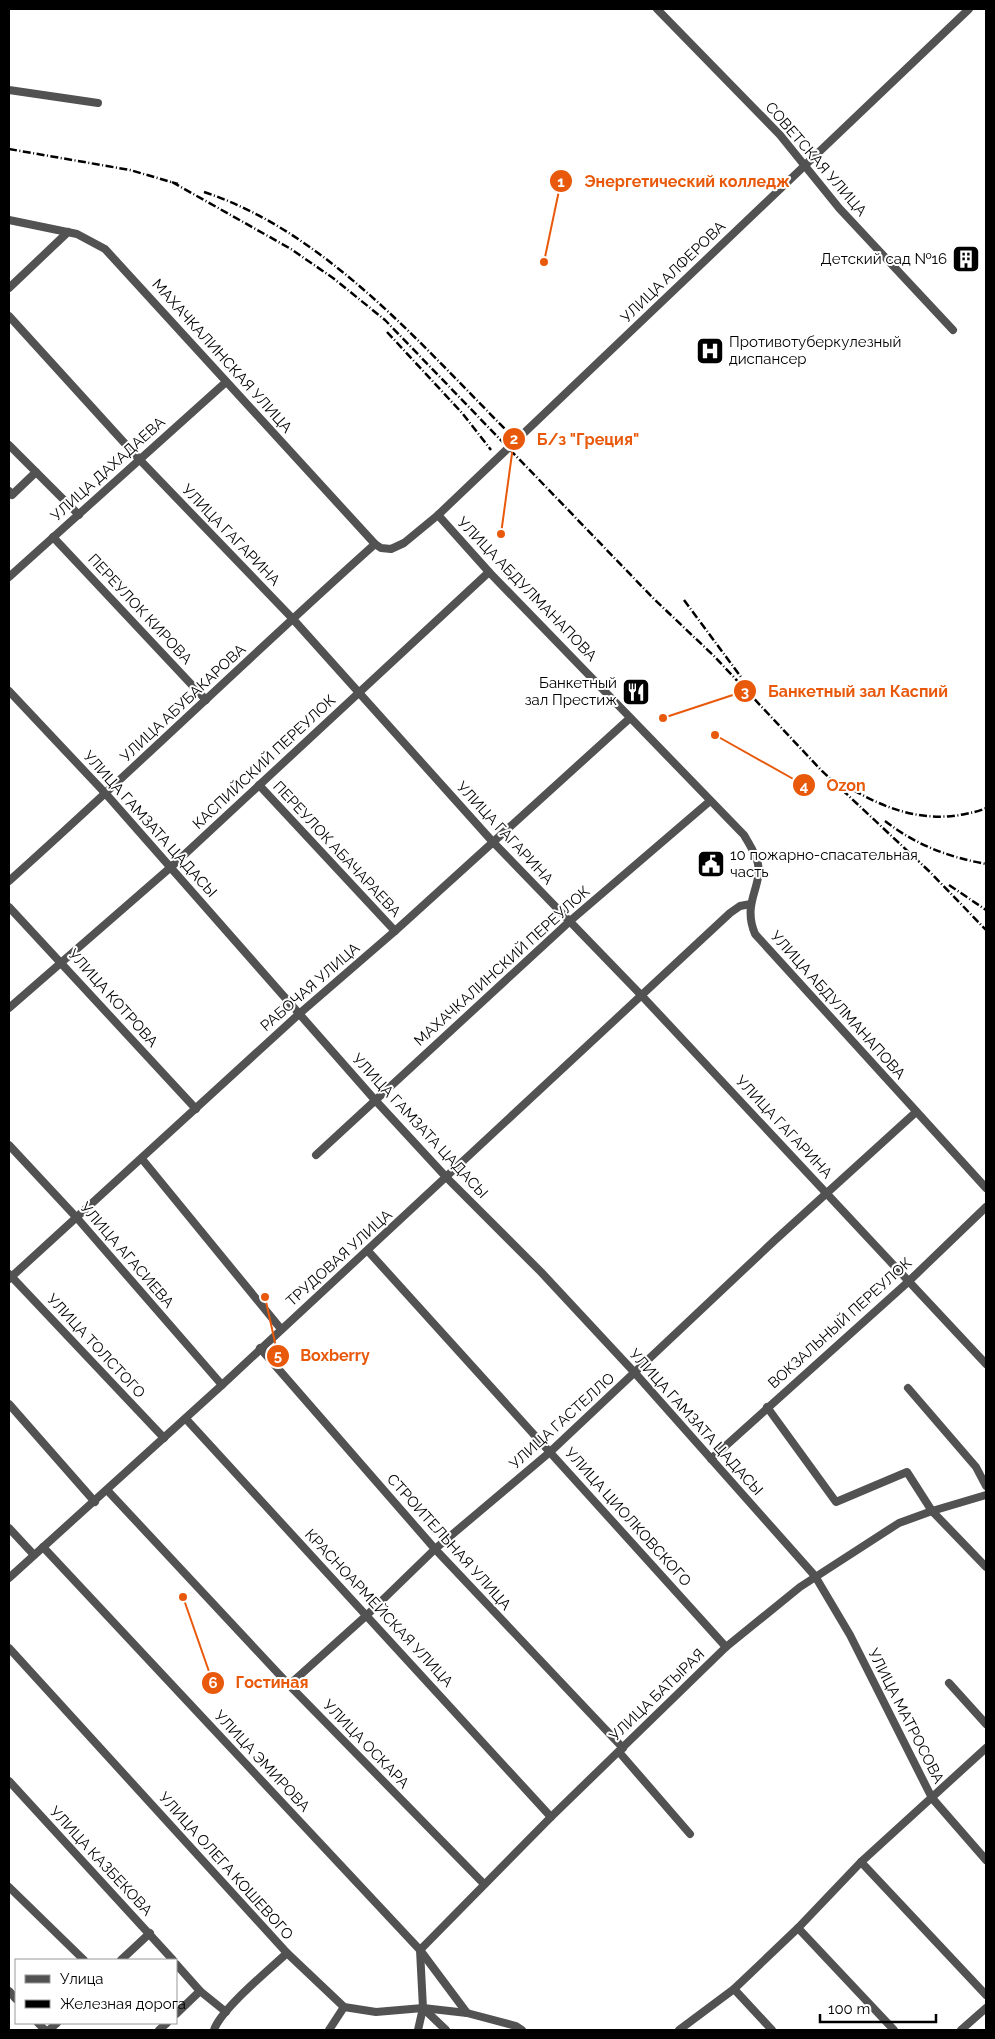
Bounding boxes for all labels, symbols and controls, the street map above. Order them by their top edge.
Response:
street label: СОВЕТСКАЯ УЛИЦА [762,98,870,220]
callout: Энергетический колледж [549,166,799,197]
text: Энергетический колледж [584,172,790,191]
text: 1 [557,173,565,191]
street label: УЛИЦА АЛФЕРОВА [617,217,729,327]
building icon: Детский сад №16 [951,244,981,274]
place label: Детский сад №16 [821,250,947,268]
street label: МАХАЧКАЛИНСКАЯ УЛИЦА [148,275,296,437]
place label: Противотуберкулезный диспансер [729,333,901,368]
hospital icon: Противотуберкулезный диспансер [695,336,725,366]
street label: УЛИЦА ДАХАДАЕВА [47,413,169,525]
callout: Б/з "Греция" [501,424,649,455]
text: 2 [510,430,518,448]
text: Б/з "Греция" [537,430,639,449]
street label: УЛИЦА ГАГАРИНА [178,481,284,589]
street label: УЛИЦА АБДУЛМАНАПОВА [453,513,601,665]
street label: ПЕРЕУЛОК КИРОВА [84,550,196,668]
street label: УЛИЦА АБУБАКАРОВА [117,640,249,766]
place label: Банкетный зал Престиж [525,674,617,709]
callout: Банкетный зал Каспий [733,676,957,707]
restaurant icon: Банкетный зал Престиж [621,677,651,707]
text: Банкетный зал Каспий [768,682,948,701]
text: 3 [741,683,749,701]
street label: КАСПИЙСКИЙ ПЕРЕУЛОК [189,691,340,833]
street label: УЛИЦА ГАМЗАТА ЦАДАСЫ [79,747,221,901]
callout: Ozon [791,770,875,801]
text: Ozon [826,776,866,795]
street label: ПЕРЕУЛОК АБАЧАРАЕВА [269,777,405,921]
text: 4 [800,777,809,795]
street label: УЛИЦА ГАГАРИНА [453,778,557,888]
place label: 10 пожарно-спасательная часть [730,846,918,881]
public building icon: 10 пожарно-спасательная часть [696,849,726,879]
street label: МАХАЧКАЛИНСКИЙ ПЕРЕУЛОК [410,882,594,1050]
street label: УЛИЦА АБДУЛМАНАПОВА [767,927,909,1083]
street label: РАБОЧАЯ УЛИЦА [257,939,363,1035]
street label: УЛИЦА КОТРОВА [64,945,162,1051]
street label: УЛИЦА ГАМЗАТА ЦАДАСЫ [348,1050,492,1202]
street label: УЛИЦА ГАГАРИНА [732,1072,836,1182]
street label: УЛИЦА АГАСИЕВА [76,1199,178,1311]
street label: ТРУДОВАЯ УЛИЦА [282,1206,396,1310]
street label: ВОКЗАЛЬНЫЙ ПЕРЕУЛОК [764,1253,916,1392]
street label: УЛИЦА ТОЛСТОГО [43,1290,149,1402]
callout: Boxberry [265,1340,380,1371]
street label: УЛИЦА ГАМЗАТА ЦАДАСЫ [625,1345,767,1499]
text: Boxberry [300,1346,370,1365]
text: 5 [274,1347,282,1365]
street label: УЛИЦА ГАСТЕЛЛО [506,1369,618,1473]
street label: УЛИЦА ЦИОЛКОВСКОГО [561,1444,695,1590]
street label: СТРОИТЕЛЬНАЯ УЛИЦА [383,1470,515,1614]
street label: КРАСНОАРМЕЙСКАЯ УЛИЦА [301,1525,457,1691]
street label: УЛИЦА БАТЫРАЯ [606,1645,708,1745]
street label: УЛИЦА МАТРОСОВА [864,1645,948,1787]
callout: Гостиная [201,1667,318,1698]
text: Гостиная [236,1673,308,1692]
text: 6 [208,1674,218,1692]
street label: УЛИЦА ОСКАРА [319,1696,413,1792]
street label: УЛИЦА ЭМИРОВА [210,1707,314,1815]
street label: УЛИЦА ОЛЕГА КОШЕВОГО [155,1788,297,1944]
street label: УЛИЦА КАЗБЕКОВА [46,1803,156,1919]
legend [15,1959,178,2024]
text: Улица [60,1970,104,1988]
scale bar [820,1992,936,2024]
text: Железная дорога [60,1995,186,2013]
text: 100 m [828,2000,870,2018]

